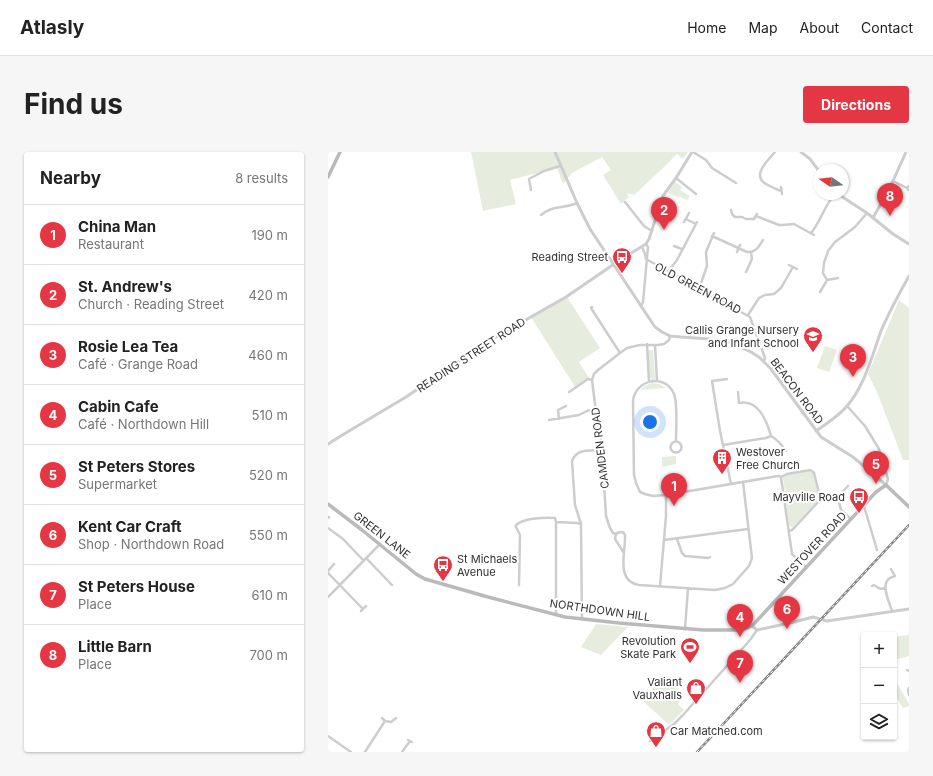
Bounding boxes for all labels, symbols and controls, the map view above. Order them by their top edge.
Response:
text: Atlasly [20,16,84,39]
text: Home [687,19,726,36]
text: Map [748,19,778,36]
text: About [800,19,839,36]
text: Contact [861,19,913,36]
button: Directions [803,86,909,123]
text: Find us [24,87,123,121]
north arrow [813,164,849,200]
text: Nearby [40,168,101,188]
text: 8 results [235,170,288,186]
pin: 8 [877,183,903,216]
pin: 2 [651,197,677,230]
text: China Man [78,217,156,236]
text: 1 [50,227,56,243]
text: 190 m [251,227,288,243]
text: Restaurant [78,236,144,252]
bus stop icon: Reading Street [611,246,633,274]
place label: Reading Street [532,250,608,264]
street label: OLD GREEN ROAD [652,259,744,317]
text: St. Andrew's [78,277,172,296]
text: 2 [49,287,57,303]
text: 420 m [248,287,288,303]
text: Church · Reading Street [78,296,224,312]
street label: READING STREET ROAD [414,314,528,395]
place label: Callis Grange Nursery and Infant School [685,323,799,350]
school or university icon: Callis Grange Nursery and Infant School [802,325,824,353]
text: Rosie Lea Tea [78,337,178,356]
pin: 3 [840,344,866,377]
text: 3 [49,347,57,363]
text: 460 m [248,347,288,363]
street label: BEACON ROAD [767,355,827,427]
text: Café · Grange Road [78,356,198,372]
text: Cabin Cafe [78,397,159,416]
street label: CAMDEN ROAD [588,406,612,490]
text: 4 [49,407,57,423]
text: 510 m [252,407,288,423]
your location [640,412,660,432]
text: Café · Northdown Hill [78,416,209,432]
place label: Westover Free Church [736,445,800,472]
building icon: Westover Free Church [711,447,733,475]
pin: 5 [863,451,889,484]
text: St Peters Stores [78,457,195,476]
text: 5 [49,467,57,483]
text: 520 m [249,467,288,483]
pin: 1 [661,473,687,506]
text: Supermarket [78,476,157,492]
bus stop icon: Mayville Road [848,486,870,514]
place label: Mayville Road [773,490,845,504]
street label: GREEN LANE [351,508,413,562]
street label: WESTOVER ROAD [775,509,849,587]
text: Kent Car Craft [78,517,182,536]
text: 6 [49,527,57,543]
text: 550 m [249,527,288,543]
text: Shop · Northdown Road [78,536,224,552]
place label: St Michaels Avenue [457,552,517,579]
bus stop icon: St Michaels Avenue [432,554,454,582]
text: St Peters House [78,577,195,596]
text: 7 [49,587,57,603]
text: 610 m [251,587,288,603]
text: Place [78,596,112,612]
street label: NORTHDOWN HILL [549,596,651,624]
pin: 6 [774,596,800,629]
pin: 4 [727,604,753,637]
map controls [861,632,897,740]
button: + [861,632,897,668]
place label: Revolution Skate Park [620,634,676,661]
sports icon: Revolution Skate Park [679,636,701,664]
text: Little Barn [78,637,152,656]
text: 8 [49,647,57,663]
text: 700 m [249,647,288,663]
pin: 7 [727,650,753,683]
text: Place [78,656,112,672]
button: − [861,668,897,704]
place label: Valiant Vauxhalls [632,675,682,702]
shop icon: Valiant Vauxhalls [685,677,707,705]
button: layers [861,704,897,740]
shop icon: Car Matched.com [645,720,667,748]
place label: Car Matched.com [670,724,763,738]

